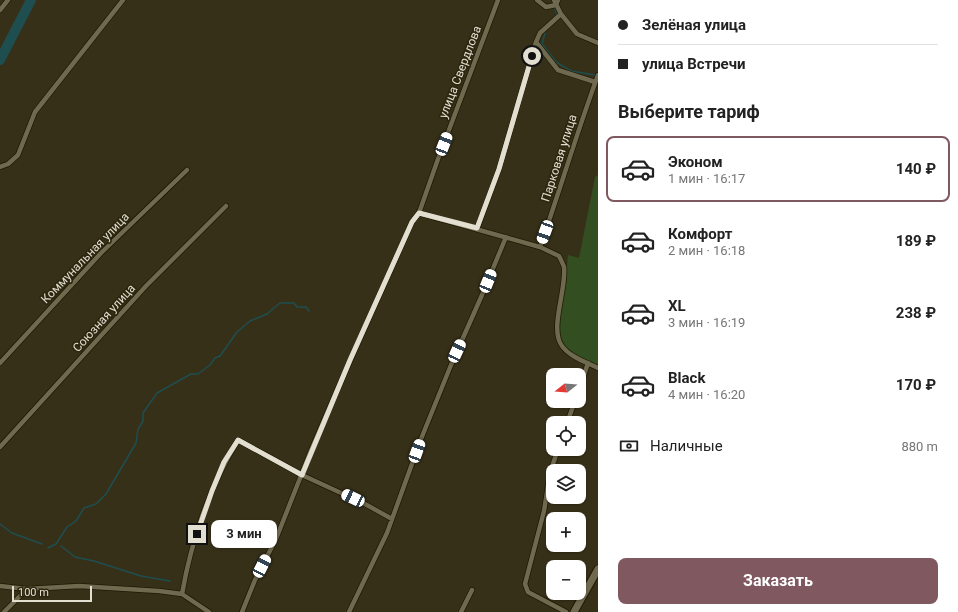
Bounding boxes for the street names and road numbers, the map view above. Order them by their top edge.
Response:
street label: улица Свердлова [436,24,484,120]
street label: Парковая улица [538,113,580,203]
street label: Коммунальная улица [38,210,132,306]
street label: Союзная улица [70,281,138,355]

